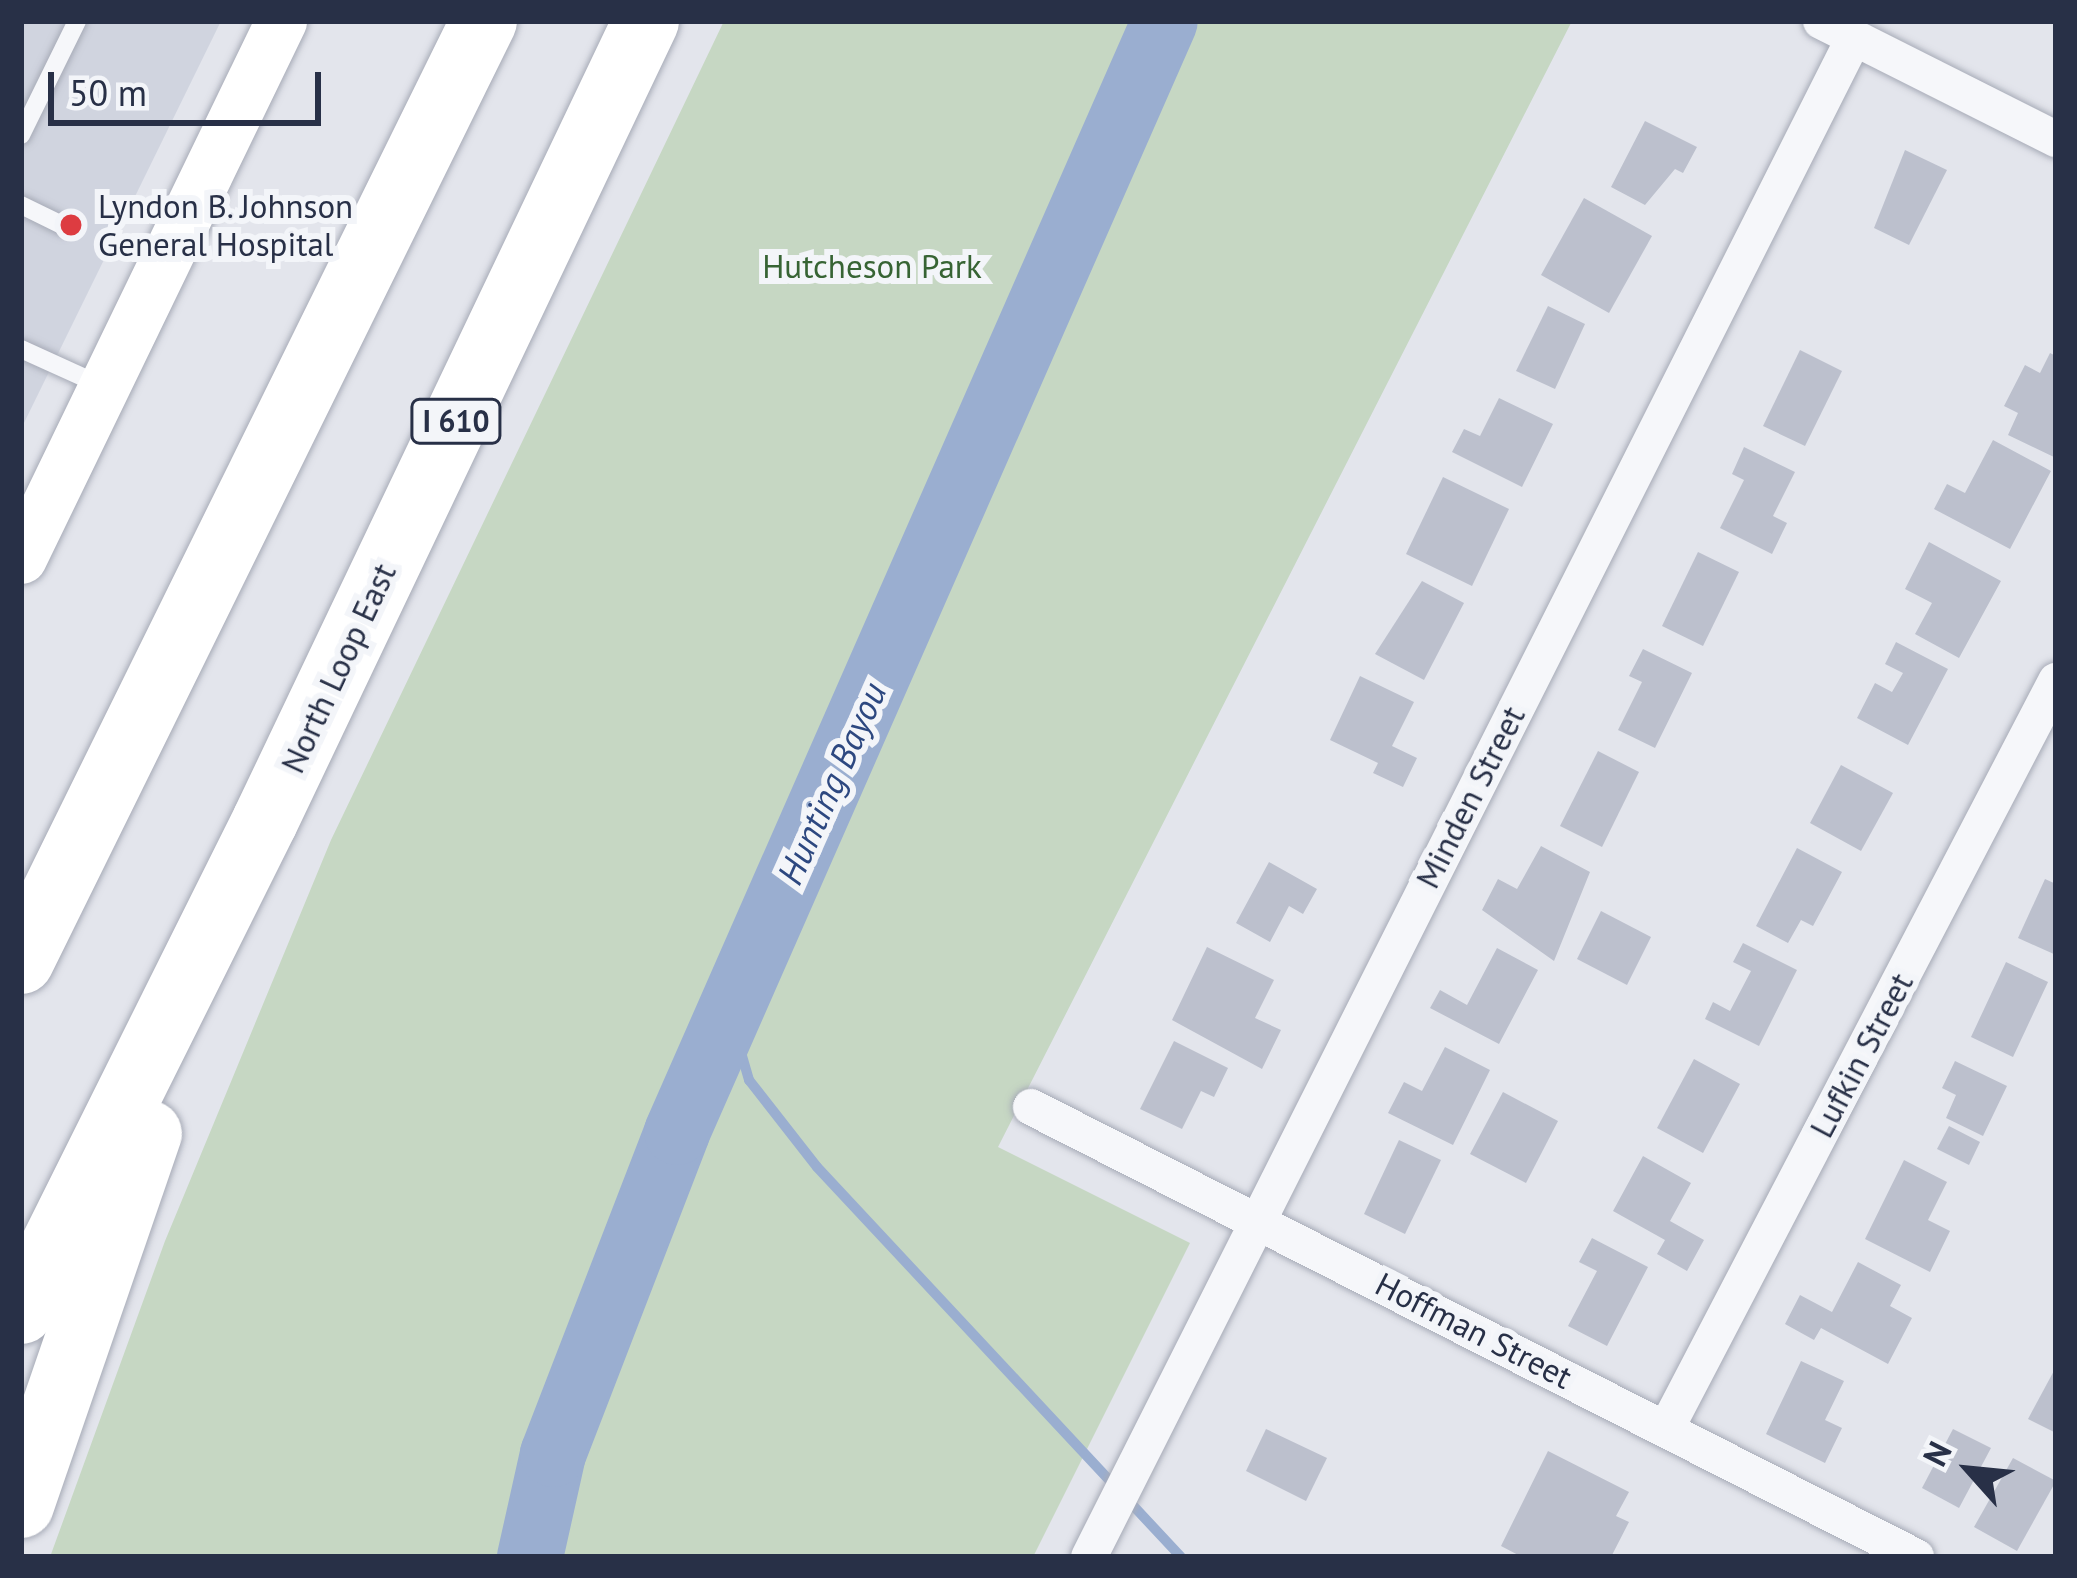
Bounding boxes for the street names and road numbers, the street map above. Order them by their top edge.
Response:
road number: I 610 [408,397,504,445]
street label: North Loop East [272,557,404,779]
street label: Minden Street [1407,700,1533,894]
street label: Lufkin Street [1801,966,1921,1144]
street label: Hoffman Street [1369,1264,1579,1396]

